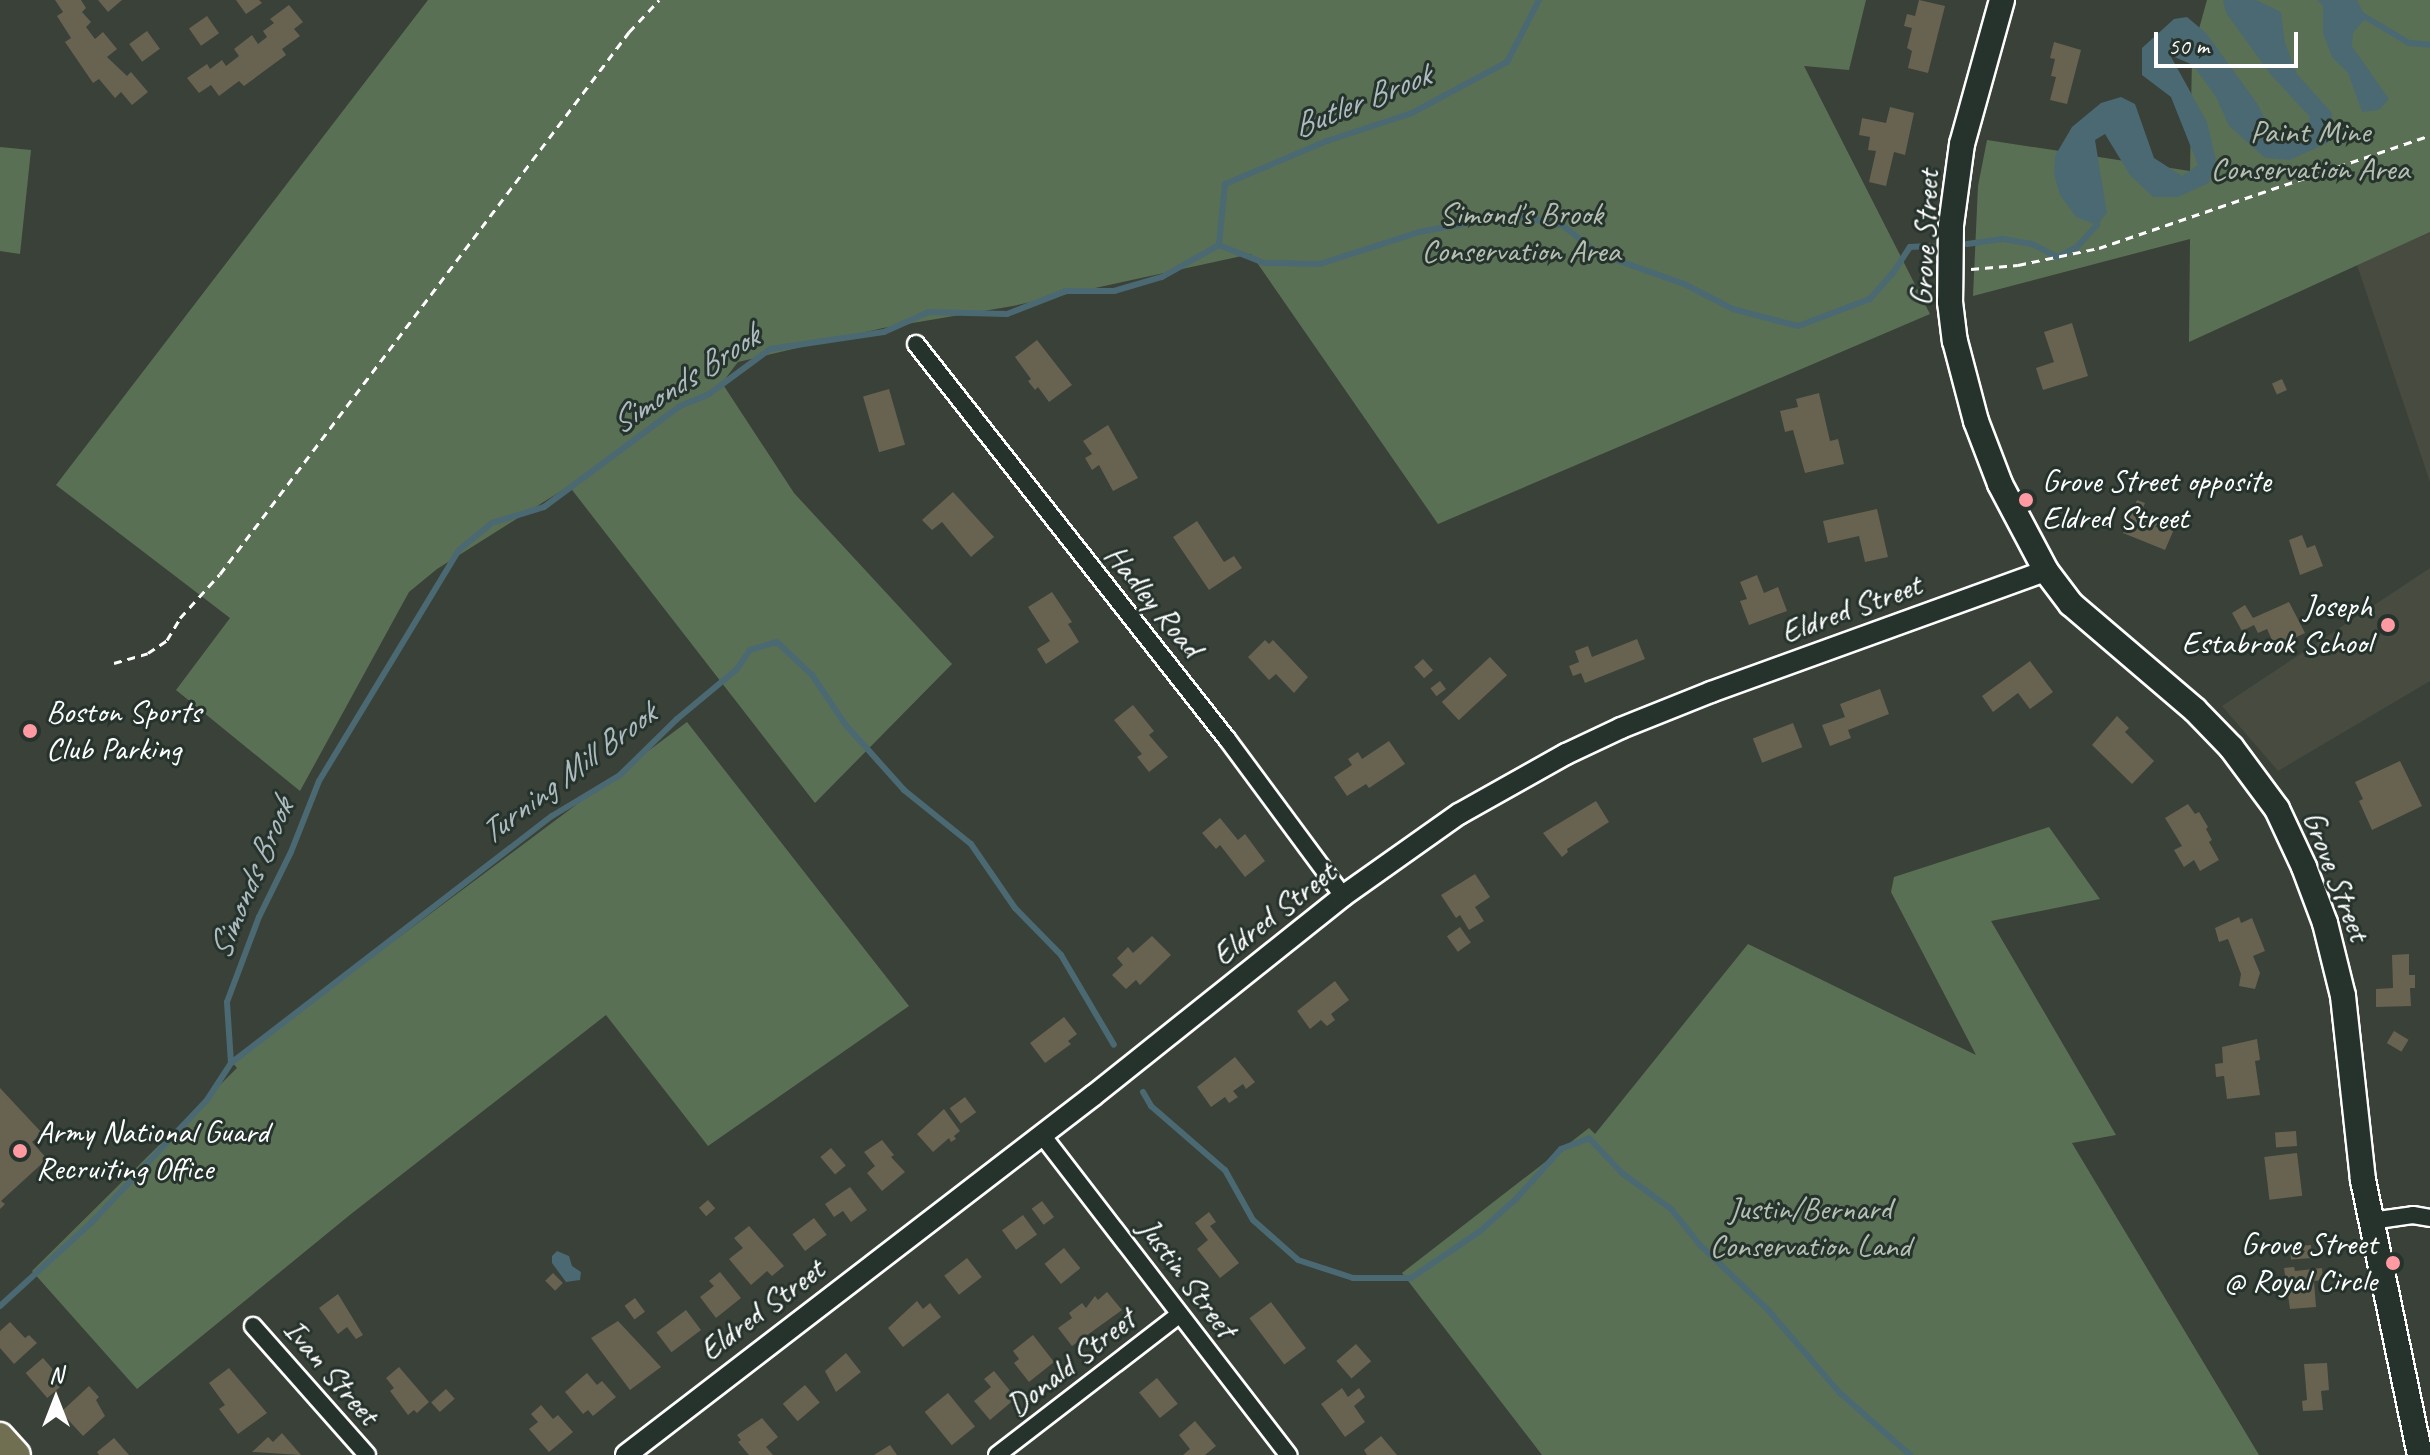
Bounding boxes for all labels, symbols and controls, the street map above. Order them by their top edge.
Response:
scale bar [2158,16,2302,66]
text: 50 m [2168,31,2209,61]
water label: Butler Brook [1286,54,1436,146]
park label: Paint Mine Conservation Area [2211,114,2409,189]
street label: Grove Street [1902,169,1948,307]
park label: Simond's Brook Conservation Area [1422,196,1620,271]
water label: Simonds Brook [602,316,766,442]
place label: Grove Street opposite Eldred Street [2042,463,2271,538]
marker: Grove Street opposite Eldred Street [2017,491,2035,509]
street label: Hadley Road [1096,537,1210,665]
street label: Eldred Street [1775,566,1927,652]
place label: Joseph Estabrook School [2183,588,2372,663]
marker: Joseph Estabrook School [2379,616,2397,634]
water label: Turning Mill Brook [470,693,664,853]
place label: Boston Sports Club Parking [46,694,201,769]
marker: Boston Sports Club Parking [21,722,39,740]
water label: Simonds Brook [198,793,302,965]
street label: Grove Street [2294,805,2378,947]
street label: Eldred Street [1204,854,1344,974]
place label: Army National Guard Recruiting Office [36,1114,268,1189]
marker: Army National Guard Recruiting Office [11,1142,29,1160]
park label: Justin/Bernard Conservation Land [1709,1191,1911,1266]
street label: Justin Street [1129,1210,1245,1346]
place label: Grove Street @ Royal Circle [2224,1226,2377,1301]
street label: Eldred Street [692,1250,832,1370]
marker: Grove Street @ Royal Circle [2384,1254,2402,1272]
street label: Donald Street [999,1301,1143,1425]
street label: Ivan Street [274,1311,388,1433]
north arrow [16,1359,96,1439]
text: N [49,1361,63,1389]

